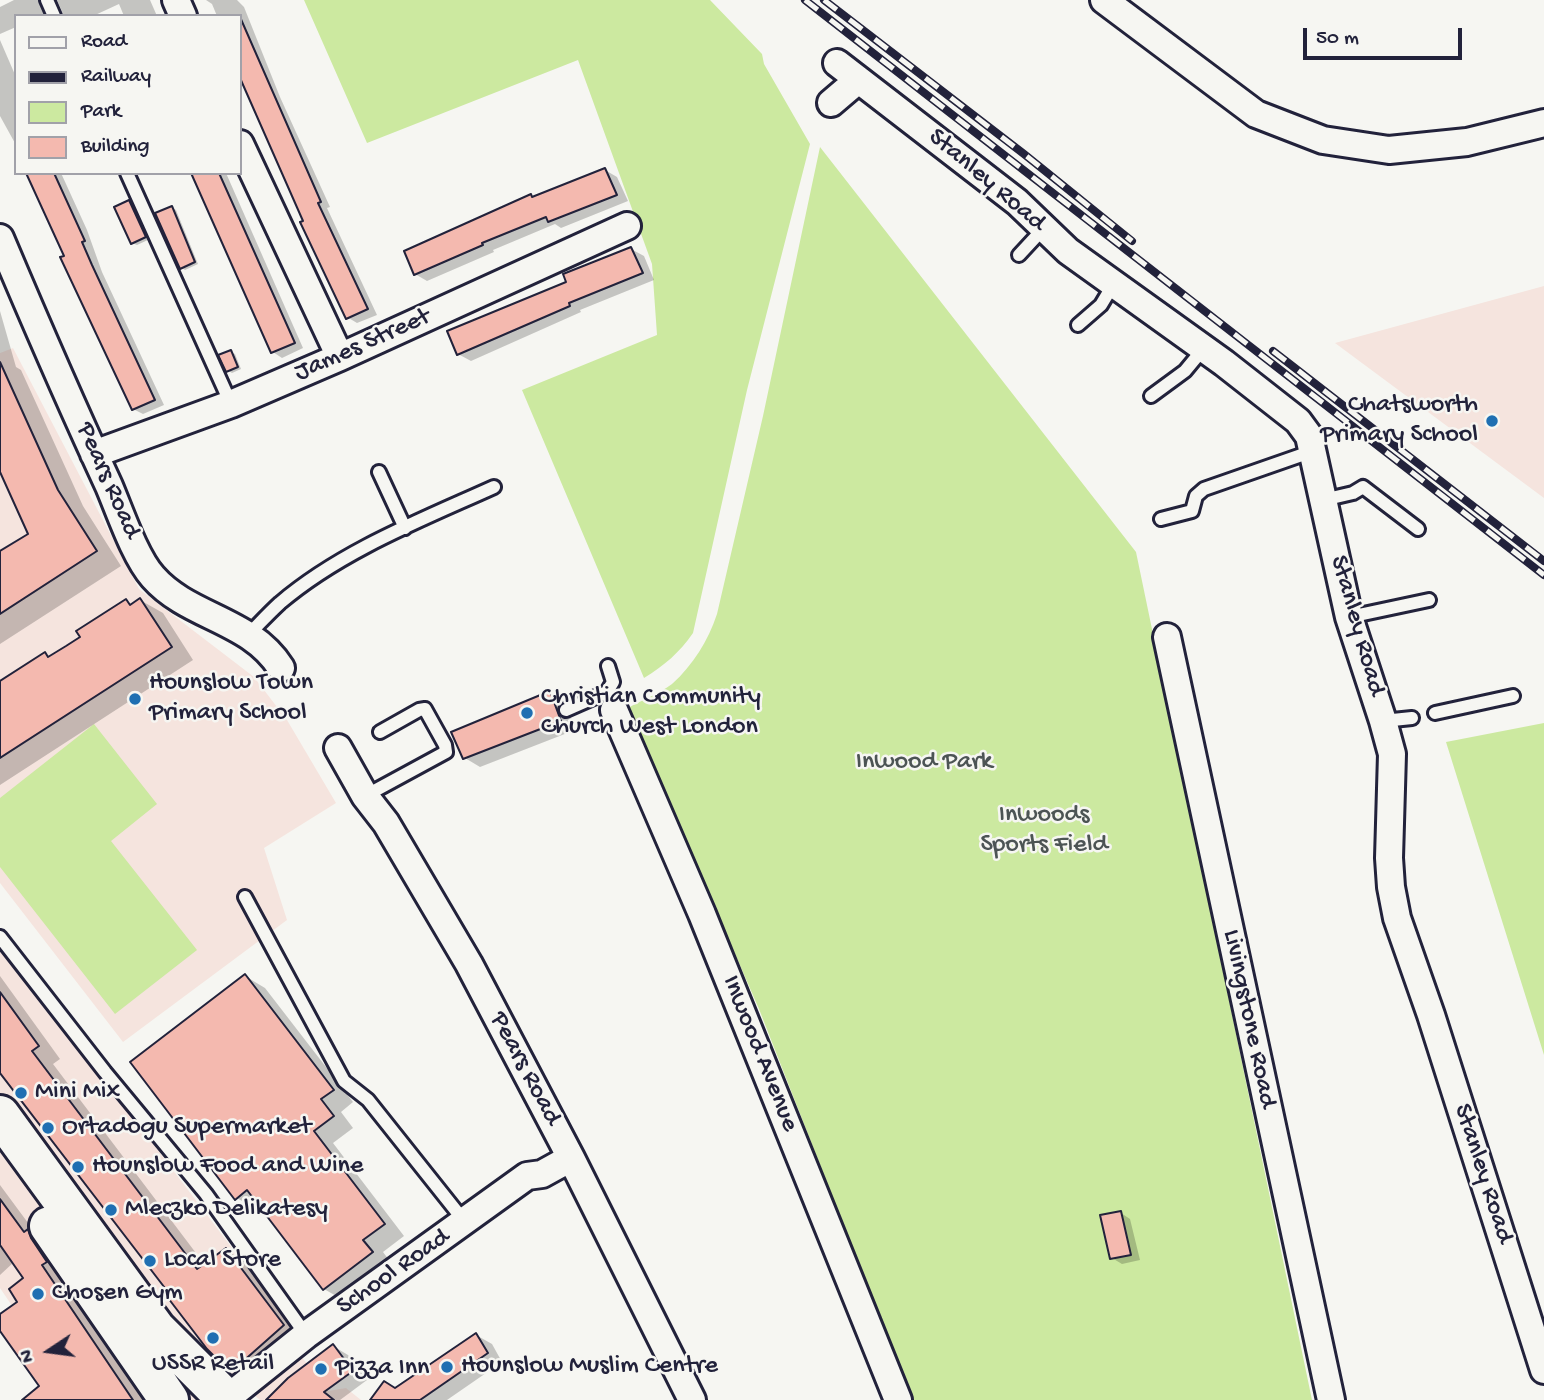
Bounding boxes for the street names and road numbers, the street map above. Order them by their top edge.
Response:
street label: Stanley Road [921,123,1051,239]
street label: James Street [290,302,436,390]
street label: Pears Road [68,418,146,544]
street label: Stanley Road [1321,552,1391,700]
street label: Livingstone Road [1214,927,1282,1111]
street label: Inwood Avenue [714,972,804,1136]
street label: Pears Road [481,1007,567,1131]
street label: Stanley Road [1445,1101,1519,1247]
street label: School Road [332,1223,456,1323]

